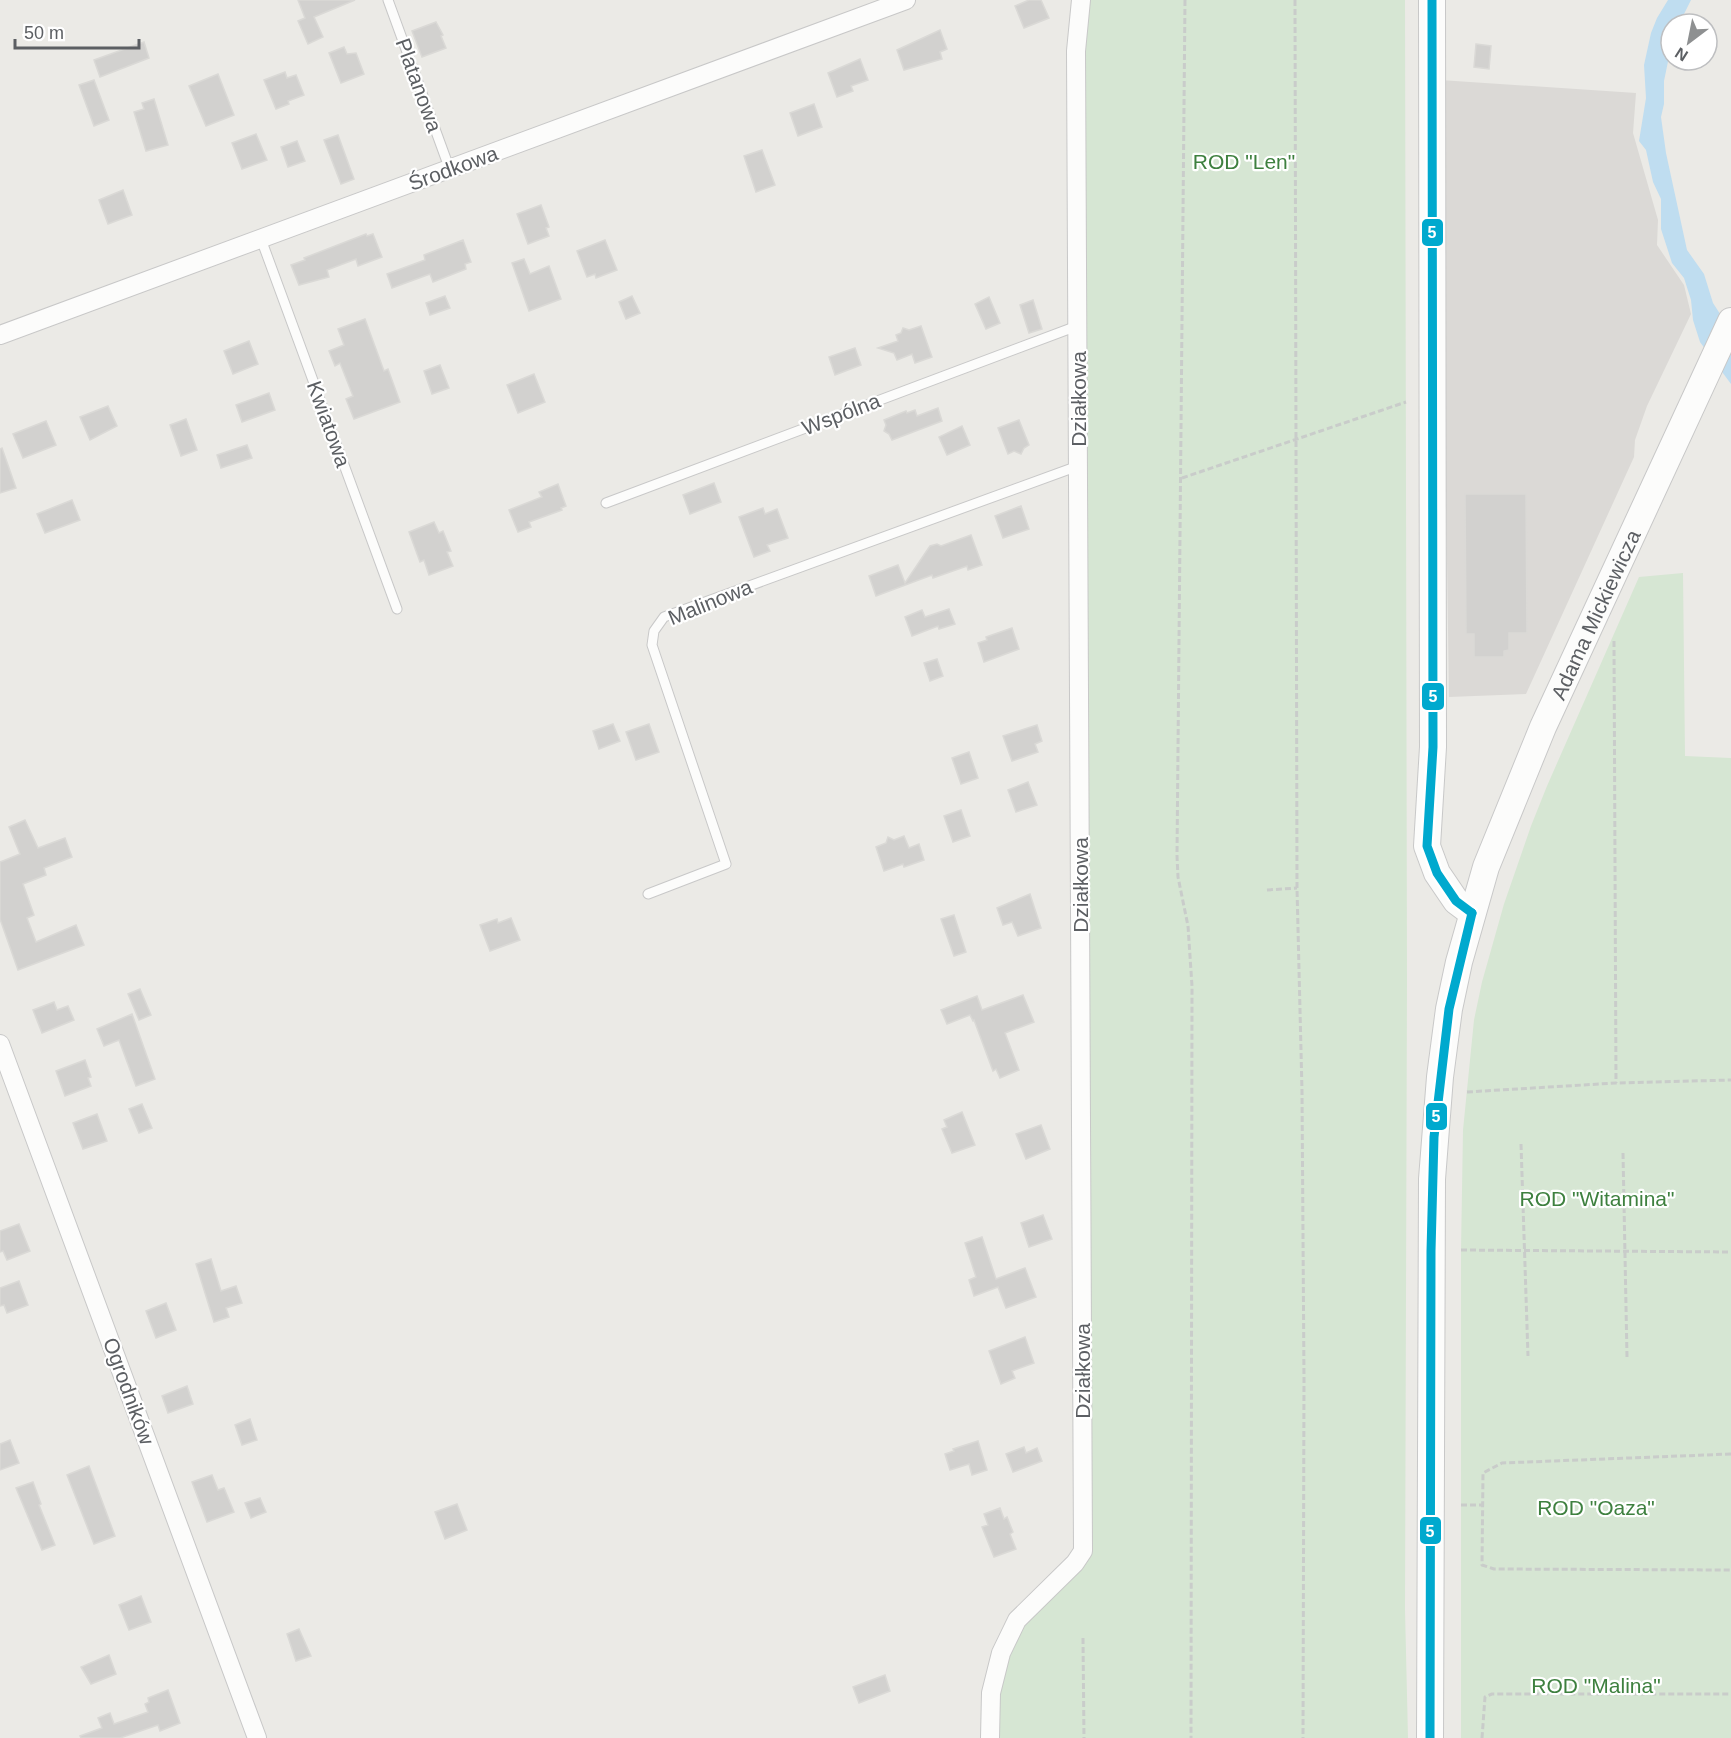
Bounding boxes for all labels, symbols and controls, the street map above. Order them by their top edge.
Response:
scale bar [15,12,140,50]
north arrow [1659,12,1719,72]
text: 50 m [24,23,64,43]
street label: Platanowa [391,35,447,135]
text: N [1672,44,1691,65]
street label: Środkowa [405,141,501,195]
park label: ROD "Len" [1193,150,1295,173]
line badge: 5 [1421,218,1444,247]
text: 5 [1428,224,1437,241]
street label: Działkowa [1067,351,1090,447]
street label: Kwiatowa [303,378,355,470]
street label: Wspólna [799,389,884,439]
street label: Adama Mickiewicza [1546,526,1644,703]
street label: Malinowa [665,575,756,629]
line badge: 5 [1421,682,1445,711]
text: 5 [1429,688,1438,705]
street label: Działkowa [1069,837,1092,933]
line badge: 5 [1425,1102,1448,1131]
text: 5 [1432,1108,1441,1125]
park label: ROD "Witamina" [1520,1187,1674,1210]
street label: Działkowa [1071,1323,1094,1419]
street label: Ogrodników [99,1334,159,1448]
park label: ROD "Oaza" [1537,1496,1655,1519]
line badge: 5 [1419,1516,1442,1545]
text: 5 [1426,1523,1435,1540]
park label: ROD "Malina" [1531,1674,1661,1697]

